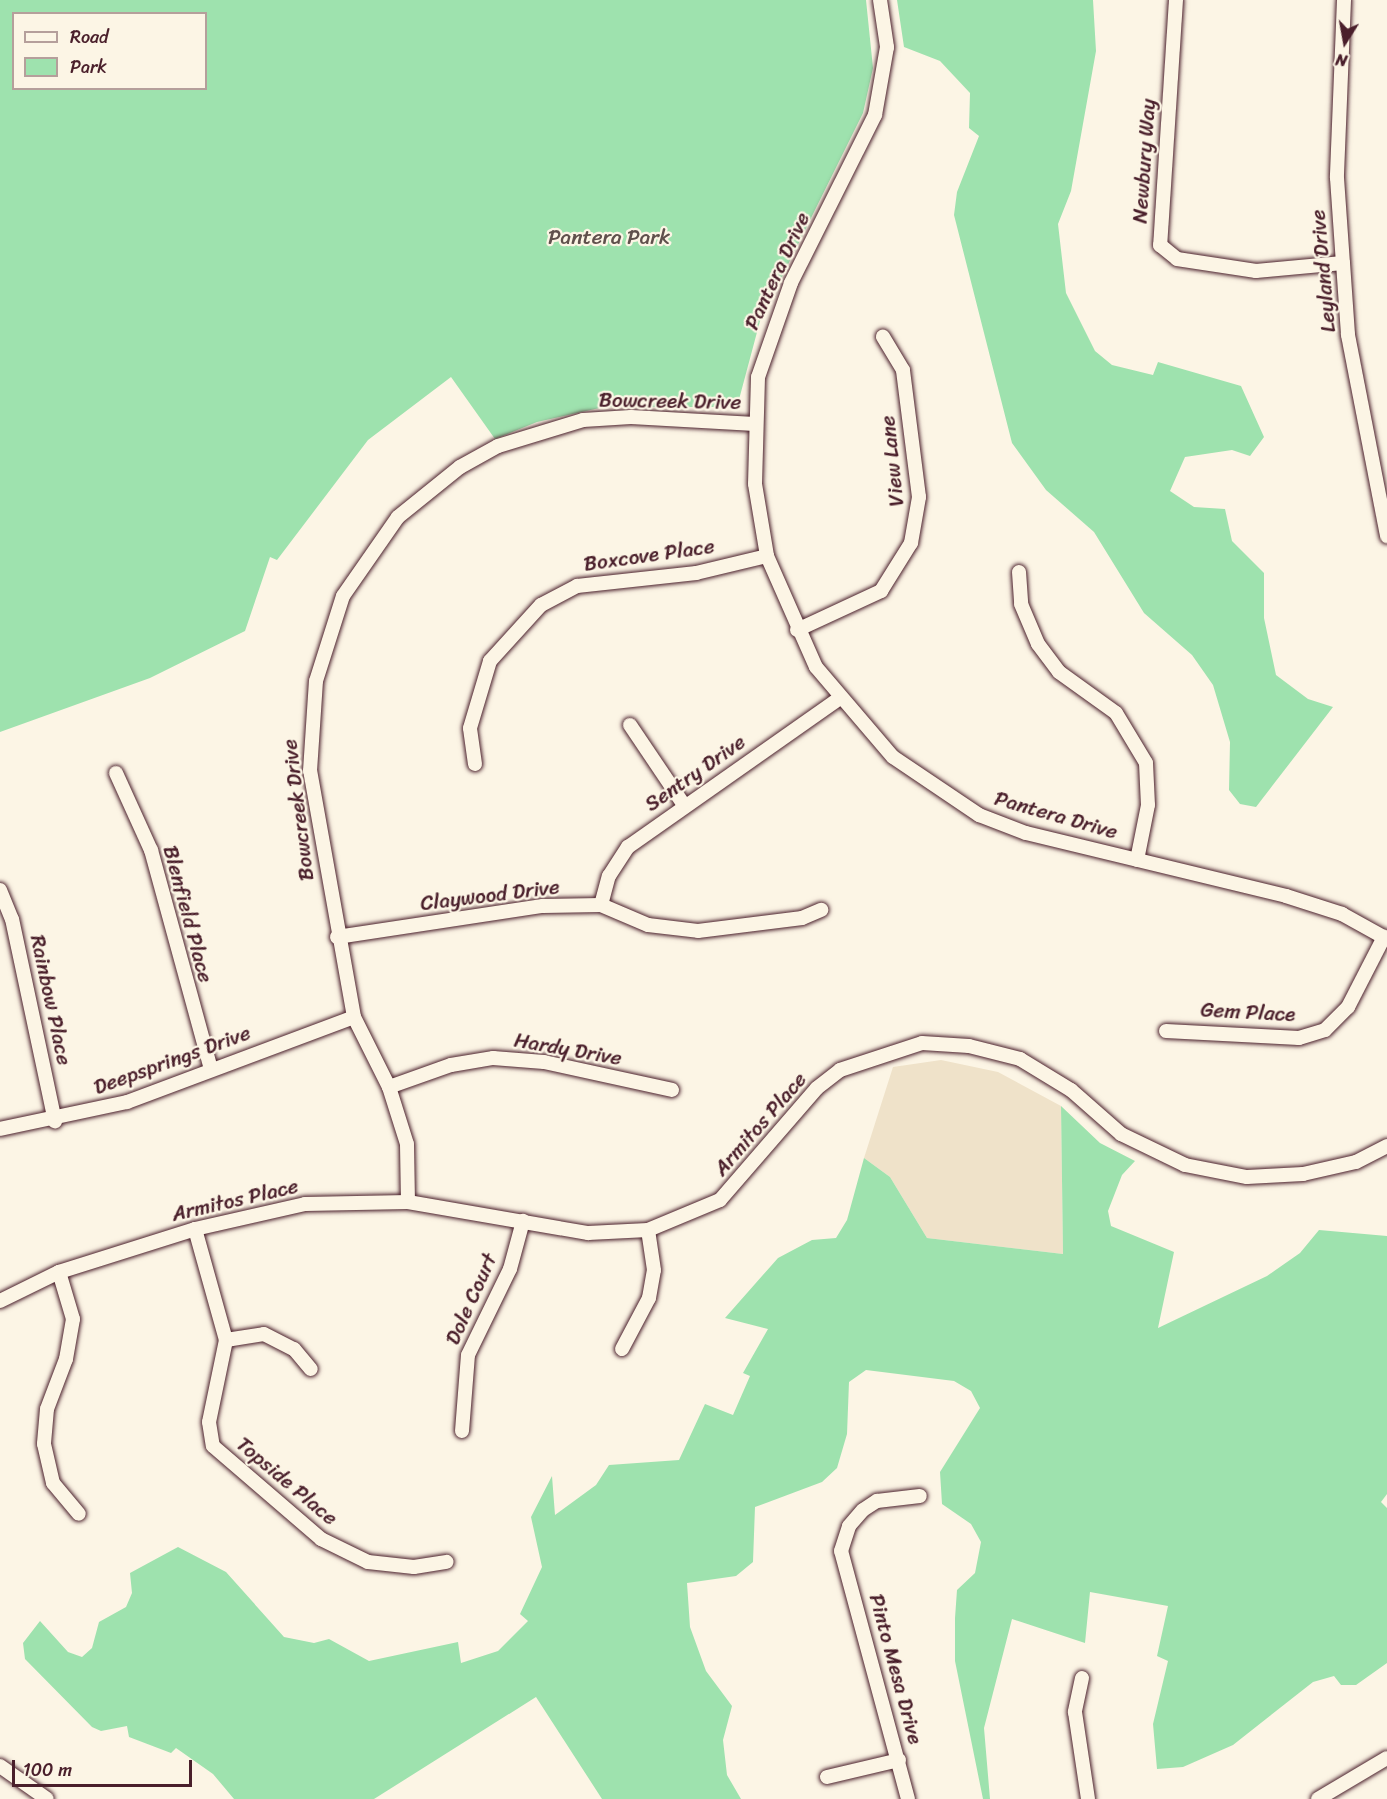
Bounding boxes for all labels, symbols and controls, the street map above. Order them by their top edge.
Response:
legend [12,12,207,90]
north arrow [1315,12,1375,72]
text: Road [70,21,109,53]
text: N [1333,45,1350,75]
text: Park [70,51,107,83]
street label: Newbury Way [1127,98,1161,224]
street label: Pantera Drive [739,208,815,334]
street label: Leyland Drive [1305,208,1341,334]
park label: Pantera Park [548,224,670,250]
street label: Bowcreek Drive [599,387,741,415]
street label: View Lane [875,414,909,508]
street label: Boxcove Place [582,533,716,577]
street label: Sentry Drive [640,729,750,817]
street label: Bowcreek Drive [277,738,319,882]
street label: Pantera Drive [992,785,1120,845]
street label: Blenfield Place [158,843,218,985]
street label: Claywood Drive [419,874,561,916]
street label: Rainbow Place [25,933,77,1067]
street label: Gem Place [1199,997,1297,1027]
street label: Deepsprings Drive [90,1020,254,1100]
street label: Hardy Drive [512,1027,624,1071]
street label: Armitos Place [708,1067,812,1181]
street label: Armitos Place [169,1173,301,1227]
street label: Dole Court [440,1249,502,1349]
street label: Topside Place [231,1431,343,1531]
street label: Pinto Mesa Drive [864,1590,928,1748]
scale bar [15,1748,195,1786]
text: 100 m [23,1754,72,1786]

